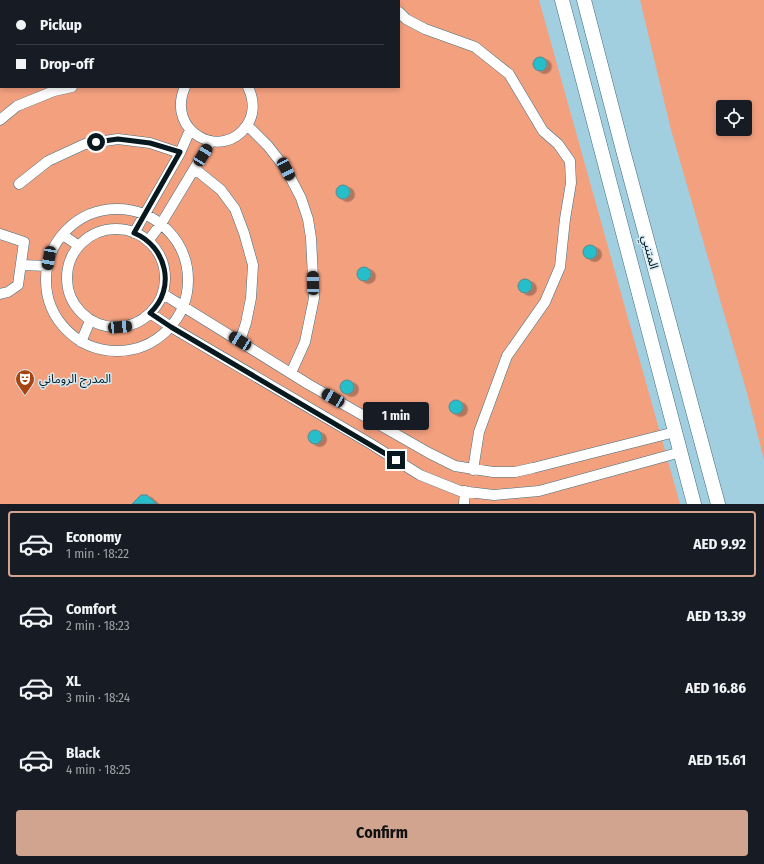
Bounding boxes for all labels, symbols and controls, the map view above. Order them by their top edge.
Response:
text: Pickup [40,16,82,34]
text: Drop-off [40,55,94,73]
map controls [716,100,752,136]
button: locate [716,100,752,136]
route start [87,133,105,151]
car [192,142,214,168]
car [275,156,297,182]
street label: المتنبي [636,234,661,271]
car [41,245,57,271]
car [307,271,319,295]
car [108,320,132,334]
car [227,330,253,352]
theatre icon: المدرج الروماني [14,368,36,396]
place label: المدرج الروماني [39,372,111,389]
car [320,387,346,409]
callout: 1 min [363,402,429,430]
text: 1 min [382,408,410,423]
route end [387,451,405,469]
icon: car [18,526,54,562]
text: Economy [66,528,121,546]
text: AED 9.92 [693,535,746,553]
text: 1 min · 18:22 [66,546,129,561]
icon: car [18,598,54,634]
text: Comfort [66,600,117,618]
text: AED 13.39 [687,607,746,625]
text: 2 min · 18:23 [66,618,130,633]
icon: car [18,670,54,706]
text: XL [66,672,81,690]
text: AED 16.86 [685,679,746,697]
text: 3 min · 18:24 [66,690,130,705]
icon: car [18,742,54,778]
text: Black [66,744,100,762]
text: AED 15.61 [688,751,746,769]
text: 4 min · 18:25 [66,762,130,777]
button: Confirm [16,810,748,856]

